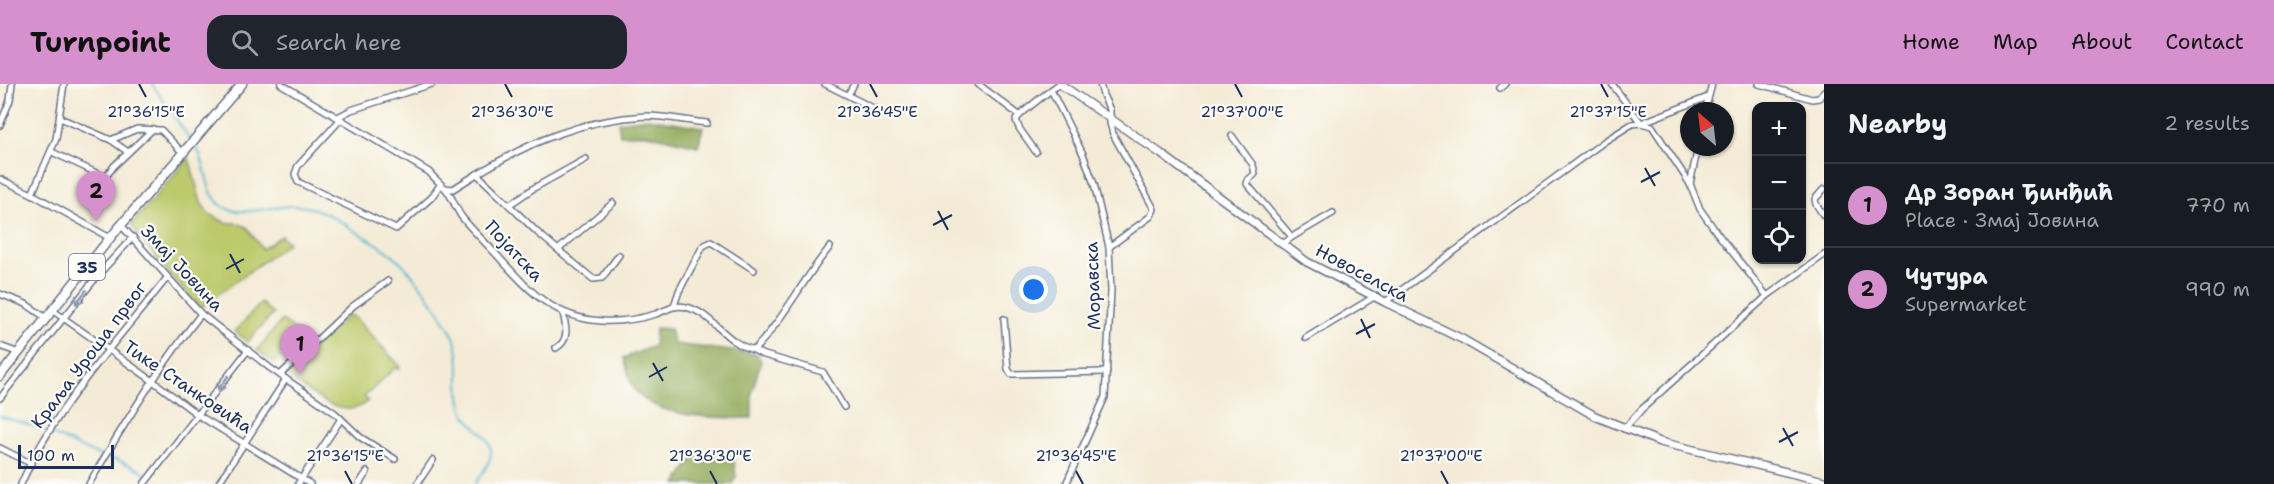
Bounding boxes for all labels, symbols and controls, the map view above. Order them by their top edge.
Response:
search box [207,15,627,69]
text: Turnpoint [30,23,171,61]
icon: search [228,26,261,59]
text: Search here [276,28,402,57]
text: Home [1902,28,1960,56]
text: Map [1993,28,2038,56]
text: About [2071,28,2132,56]
text: Contact [2165,28,2244,56]
text: 21°36'15"E [107,102,185,122]
text: 21°36'30"E [470,102,554,122]
text: 21°36'45"E [836,102,918,122]
text: 21°37'00"E [1200,102,1284,122]
text: 21°37'15"E [1569,102,1647,122]
north arrow [1680,102,1734,156]
map controls [1752,102,1806,264]
button: + [1752,102,1806,156]
text: Nearby [1848,106,1947,141]
text: 2 results [2164,110,2250,136]
button: − [1752,156,1806,210]
pin: 2 [76,172,116,221]
text: Др Зоран Ђинђић [1905,178,2113,207]
text: 1 [1863,192,1872,218]
text: 770 m [2186,192,2250,218]
text: Place · Змај Јовина [1905,207,2099,233]
button: locate [1752,210,1806,264]
street label: Појатска [479,215,549,287]
street label: Змај Јовина [135,219,229,317]
street label: Новоселска [1311,238,1413,308]
street label: Моравска [1079,241,1107,331]
road number: 35 [69,254,105,280]
text: Чутура [1905,262,1987,291]
your location [1019,275,1048,304]
text: 2 [1861,276,1875,302]
text: 990 m [2185,276,2250,302]
street label: Краља Уроша првог [26,277,152,433]
one-way arrow [74,288,87,304]
text: Supermarket [1905,291,2027,317]
pin: 1 [280,324,320,374]
street label: Тике Станковића [119,335,257,439]
one-way arrow [217,375,230,391]
scale bar [18,442,114,470]
text: 100 m [27,445,75,466]
text: 21°36'15"E [306,446,384,466]
text: 21°36'30"E [668,446,752,466]
text: 21°36'45"E [1035,446,1117,466]
text: 21°37'00"E [1399,446,1483,466]

